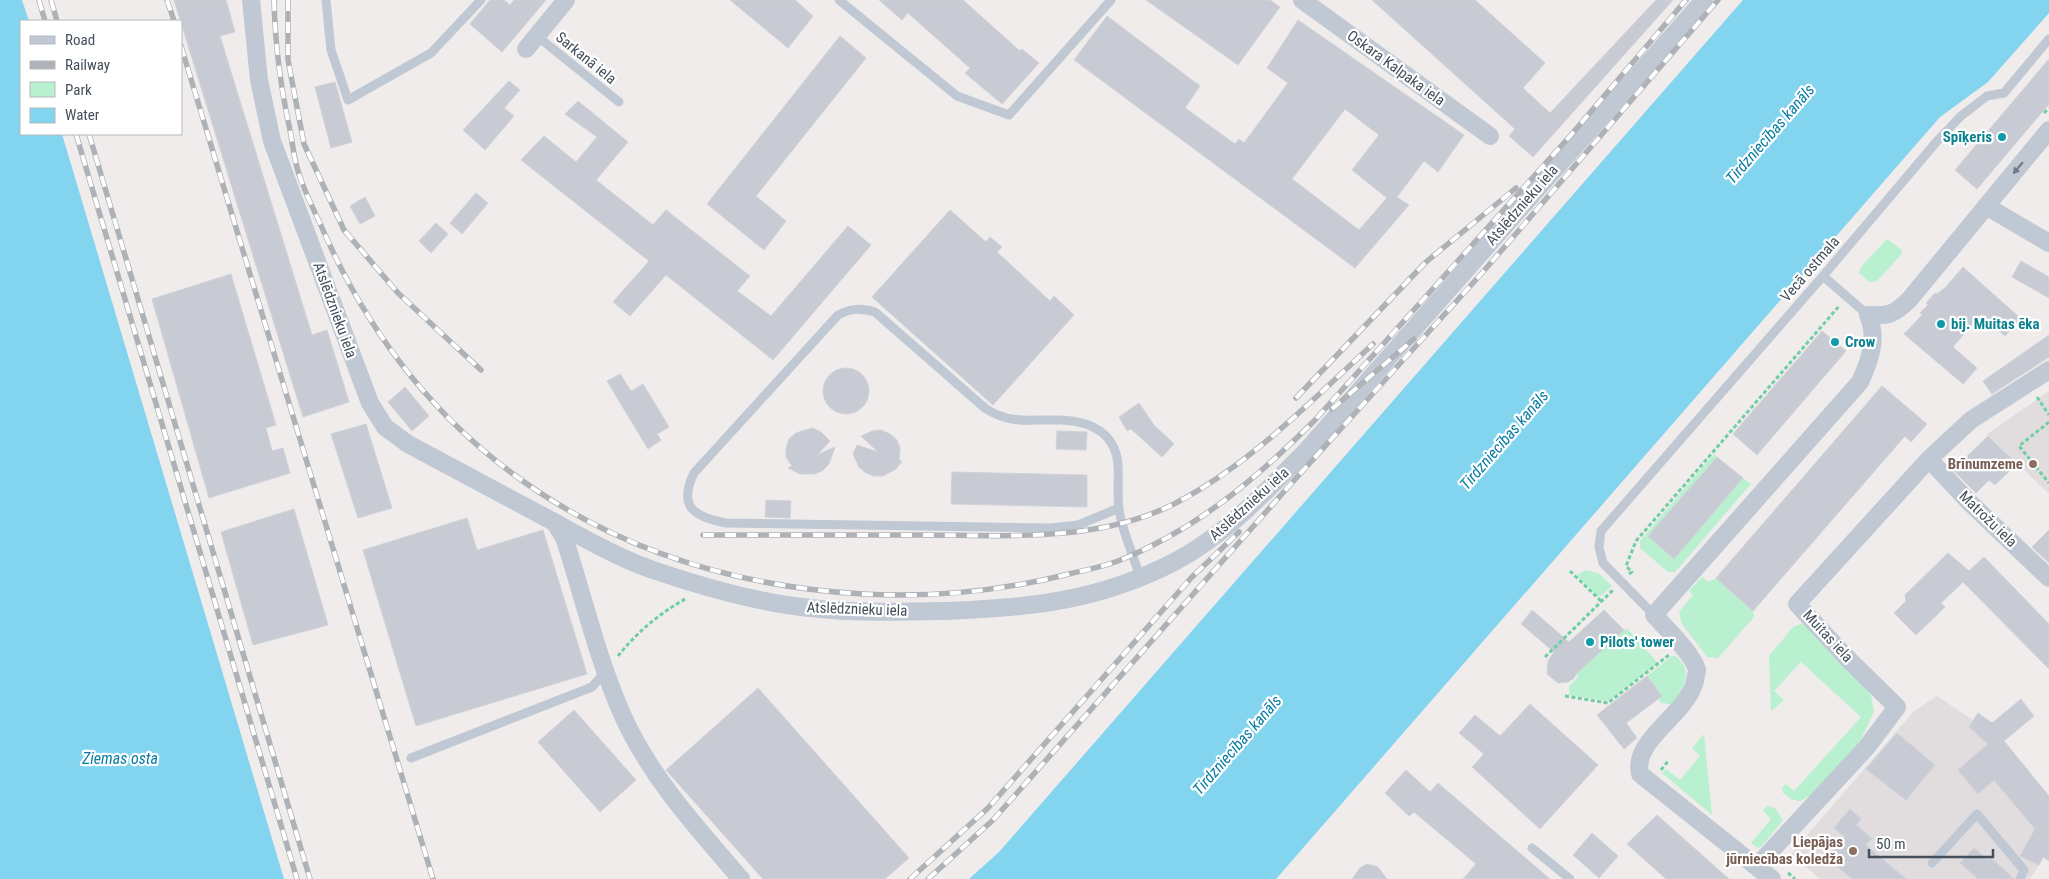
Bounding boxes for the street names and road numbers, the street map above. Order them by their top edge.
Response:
street label: Oskara Kalpaka iela [1344,26,1448,110]
street label: Sarkanā iela [552,28,620,88]
street label: Atslēdznieku iela [1482,161,1562,249]
street label: Vecā ostmala [1777,233,1843,305]
street label: Atslēdznieku iela [309,260,361,360]
street label: Atslēdznieku iela [1206,464,1292,544]
street label: Matrožu iela [1955,487,2021,551]
street label: Atslēdznieku iela [806,598,908,620]
street label: Muitas iela [1799,606,1857,666]

